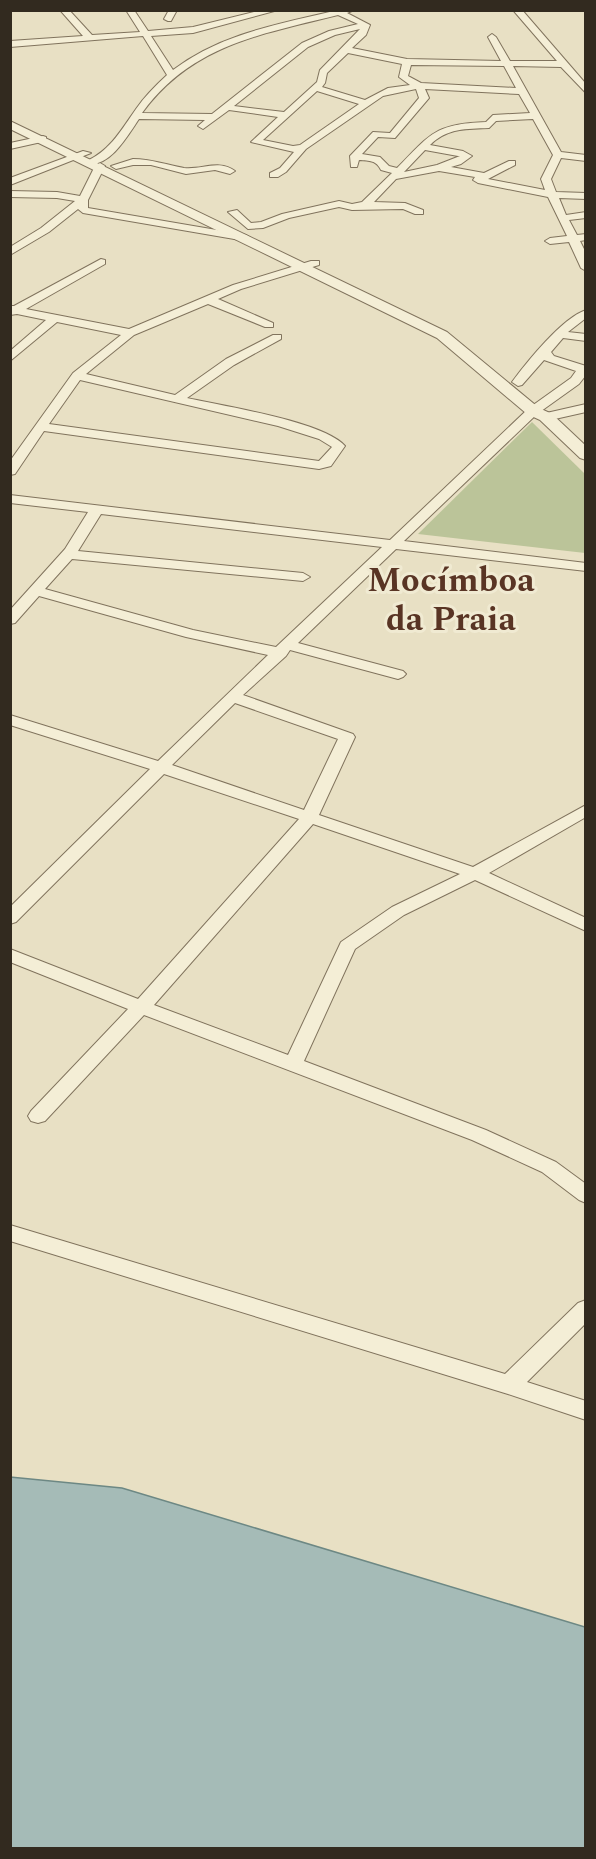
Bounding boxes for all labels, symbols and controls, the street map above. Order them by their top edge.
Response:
district label: Mocímboa da Praia [367,555,535,646]

